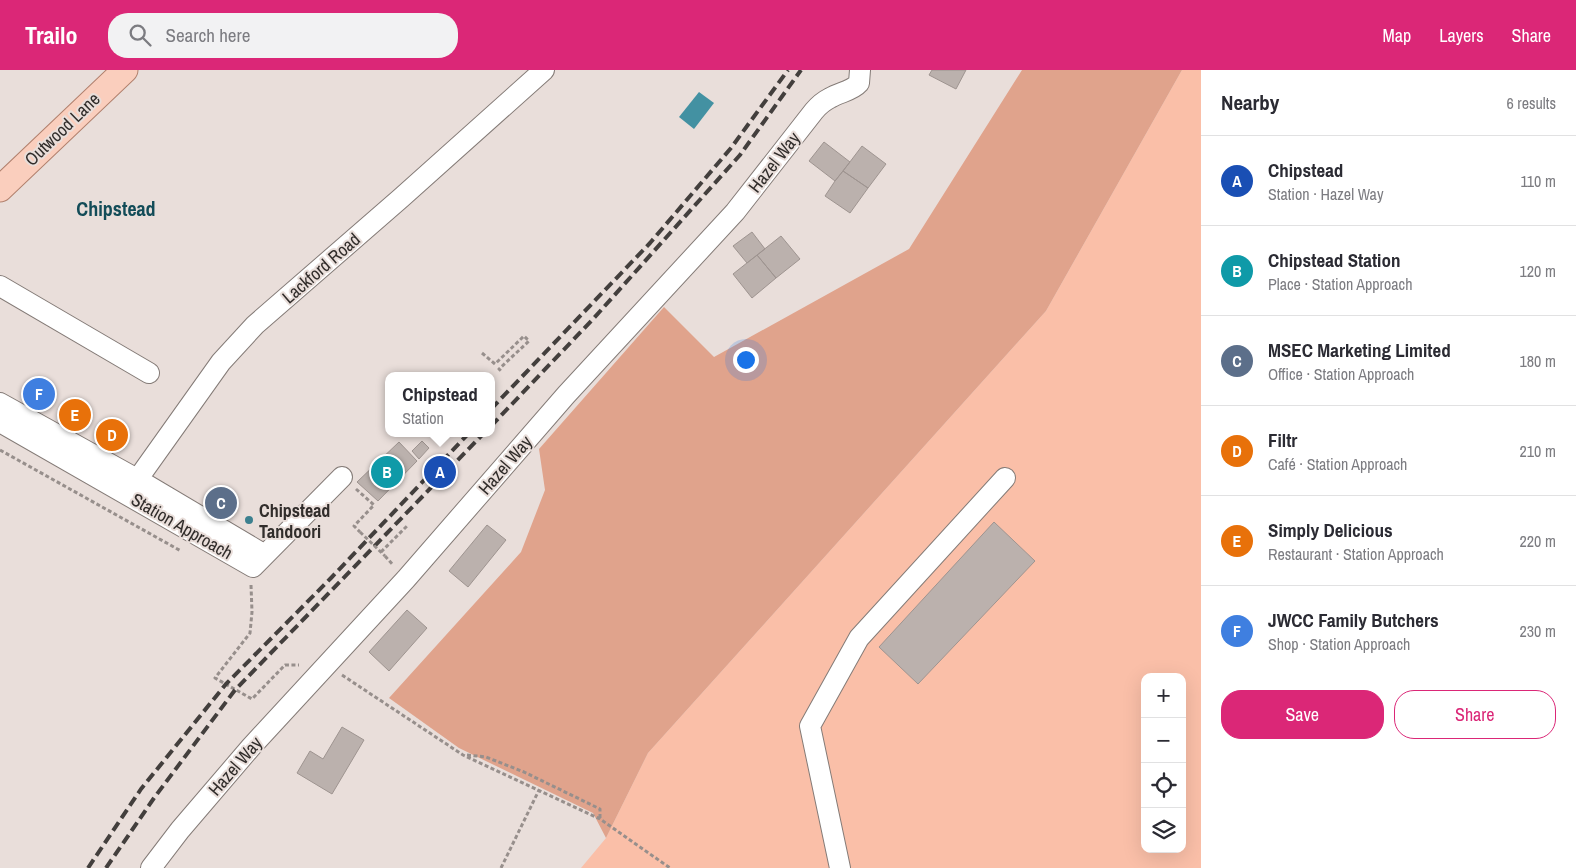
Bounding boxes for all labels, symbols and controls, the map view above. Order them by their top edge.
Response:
search box [108,13,458,58]
text: Trailo [25,19,78,51]
icon: search [126,21,154,49]
text: Search here [166,22,250,48]
text: Map [1383,23,1411,48]
text: Layers [1439,23,1484,48]
text: Share [1512,23,1551,48]
street label: Outwood Lane [19,87,105,171]
text: Nearby [1221,88,1279,117]
text: 6 results [1506,92,1556,114]
street label: Hazel Way [742,126,806,198]
text: Chipstead [1268,157,1343,183]
text: A [1232,170,1242,192]
text: 110 m [1520,170,1556,192]
text: Station · Hazel Way [1268,183,1383,205]
district label: Chipstead [76,195,156,222]
street label: Lackford Road [277,227,365,309]
text: Chipstead Station [1268,247,1400,273]
text: B [1232,260,1242,282]
text: 120 m [1520,260,1556,282]
text: Place · Station Approach [1268,273,1412,295]
text: MSEC Marketing Limited [1268,337,1451,363]
your location [733,347,759,373]
text: C [1232,350,1242,372]
text: 180 m [1520,350,1556,372]
text: Office · Station Approach [1268,363,1414,385]
popup [385,372,495,437]
pin: F [23,375,55,413]
text: Chipstead [402,381,478,407]
pin: E [59,396,91,434]
text: Station [402,407,444,429]
pin: D [96,416,128,454]
text: Filtr [1268,427,1297,453]
street label: Hazel Way [472,430,538,500]
text: D [1232,440,1242,462]
text: 210 m [1520,440,1556,462]
pin: B [371,453,403,491]
pin: A [424,453,456,491]
text: Café · Station Approach [1268,453,1407,475]
pin: C [205,484,237,522]
street label: Station Approach [127,487,237,565]
place label: Chipstead Tandoori [259,498,330,544]
marker: Chipstead Tandoori [243,514,255,526]
text: Simply Delicious [1268,517,1393,543]
text: E [1233,530,1241,552]
text: 220 m [1520,530,1556,552]
text: Restaurant · Station Approach [1268,543,1444,565]
text: JWCC Family Butchers [1268,607,1439,633]
text: F [1233,620,1241,642]
text: 230 m [1520,620,1556,642]
text: Shop · Station Approach [1268,633,1410,655]
map controls [1141,673,1186,853]
button: + [1141,673,1186,718]
button: Save [1221,690,1384,739]
button: Share [1394,690,1556,739]
button: − [1141,718,1186,763]
street label: Hazel Way [202,731,268,801]
button: locate [1141,763,1186,808]
button: layers [1141,808,1186,853]

